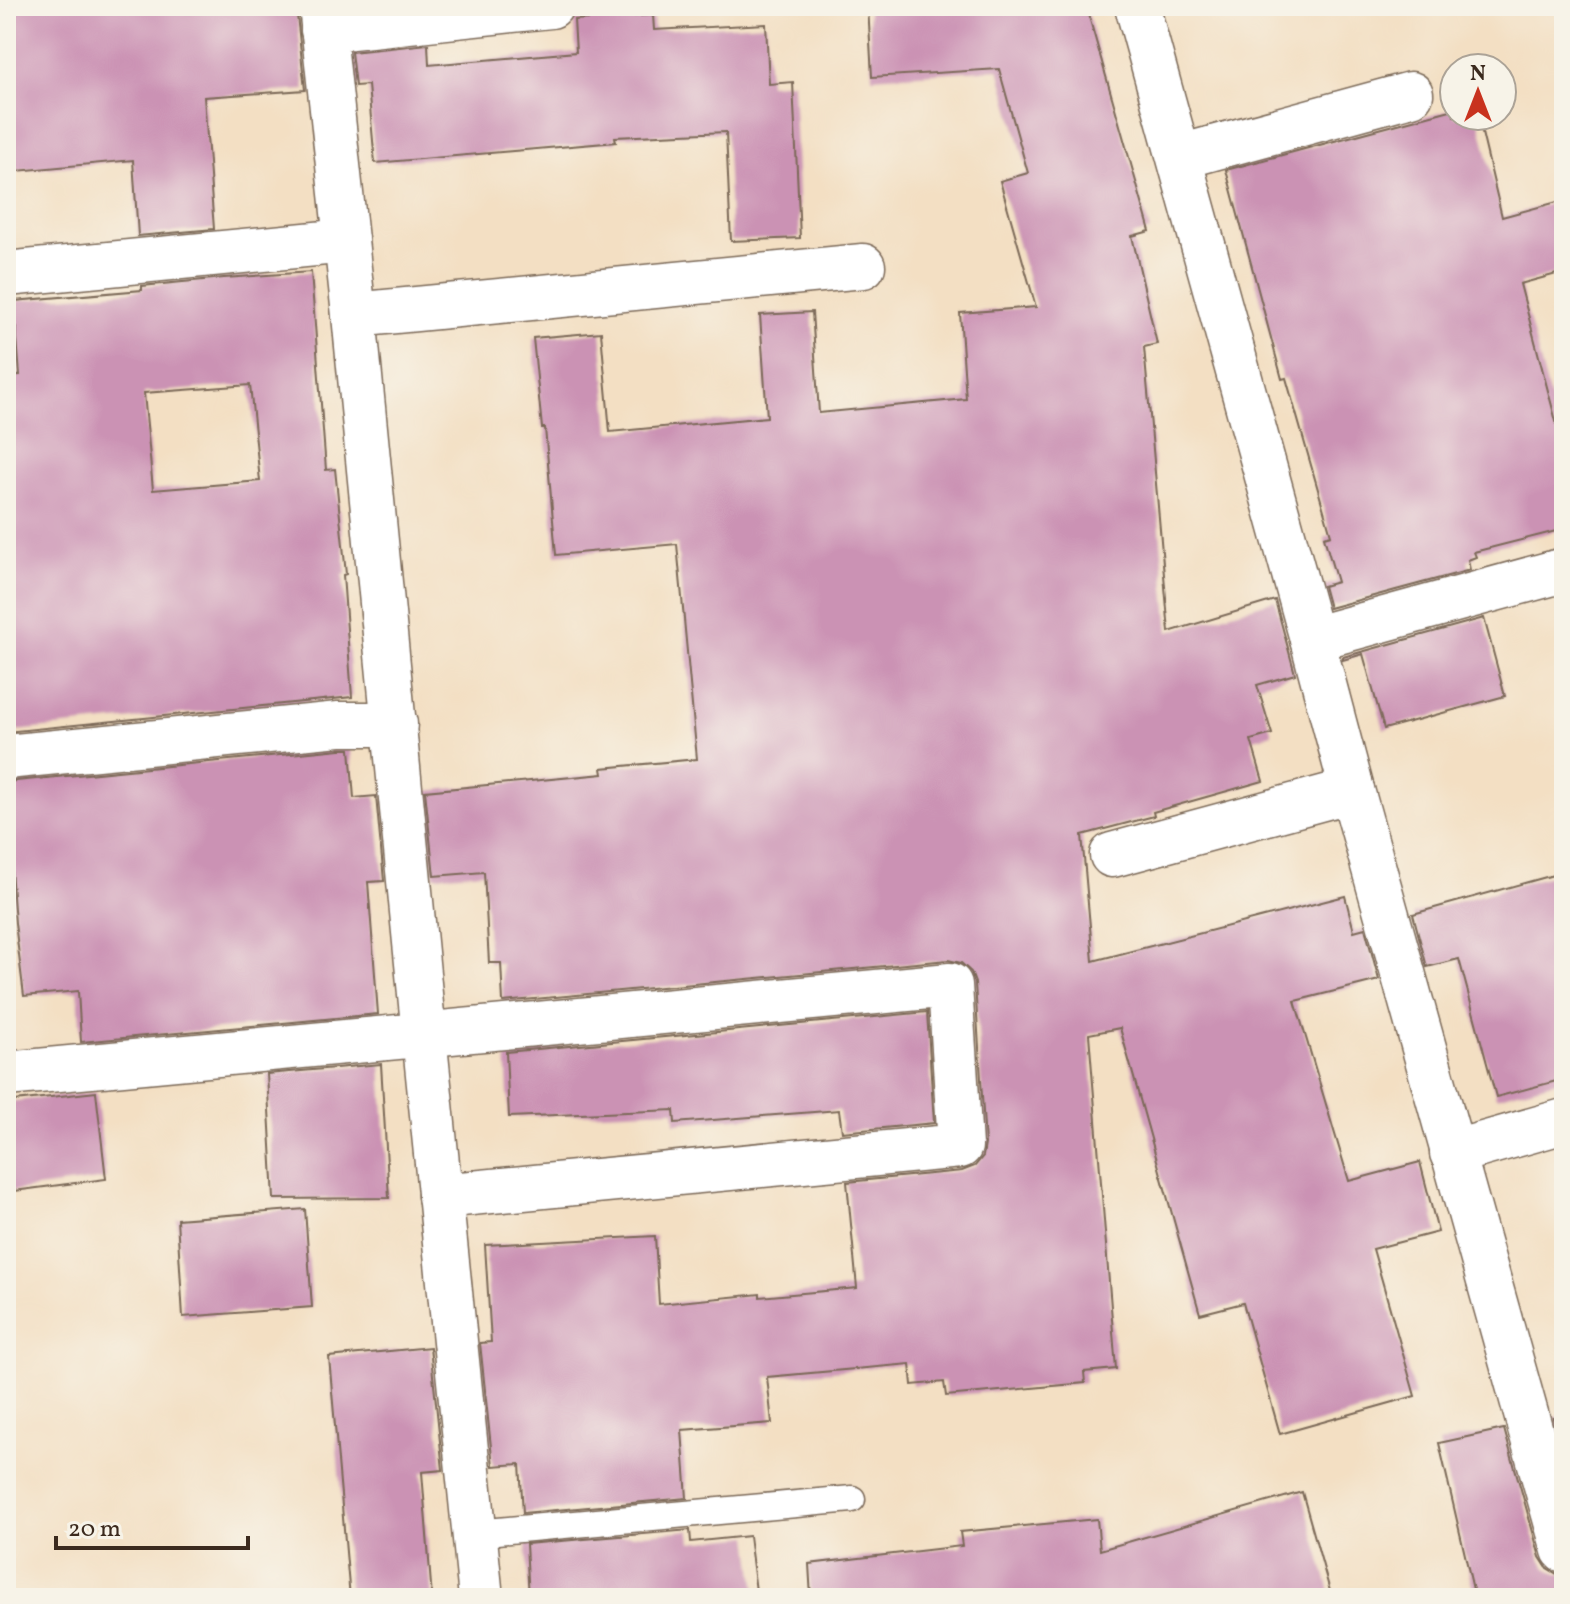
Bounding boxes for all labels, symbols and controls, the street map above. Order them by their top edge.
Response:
north arrow [1438,52,1518,132]
text: N [1470,59,1486,90]
scale bar [56,1500,248,1550]
text: 20 m [68,1513,121,1547]

